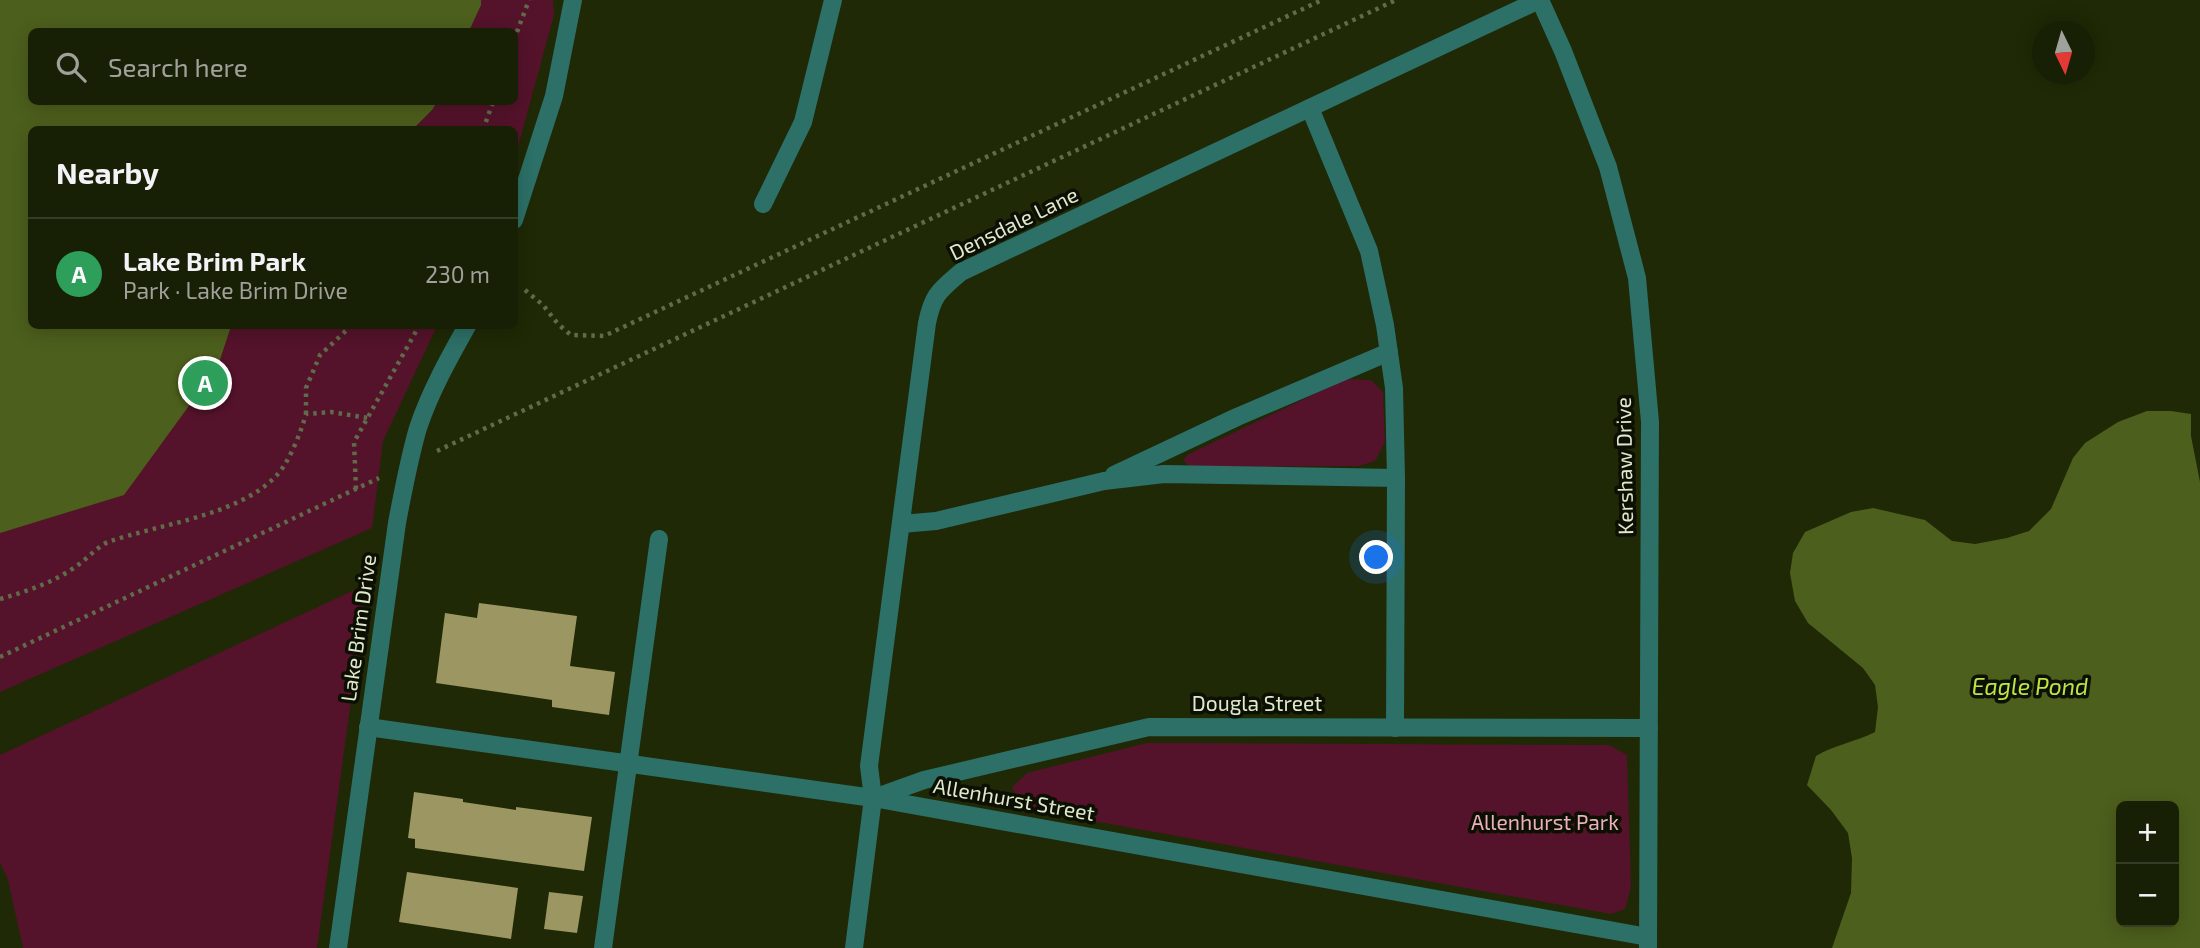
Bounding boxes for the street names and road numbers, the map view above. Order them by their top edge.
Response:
street label: Densdale Lane [945,181,1082,264]
street label: Kershaw Drive [1610,397,1637,535]
street label: Lake Brim Drive [335,553,380,703]
street label: Dougla Street [1192,690,1322,715]
street label: Allenhurst Street [932,772,1097,825]

